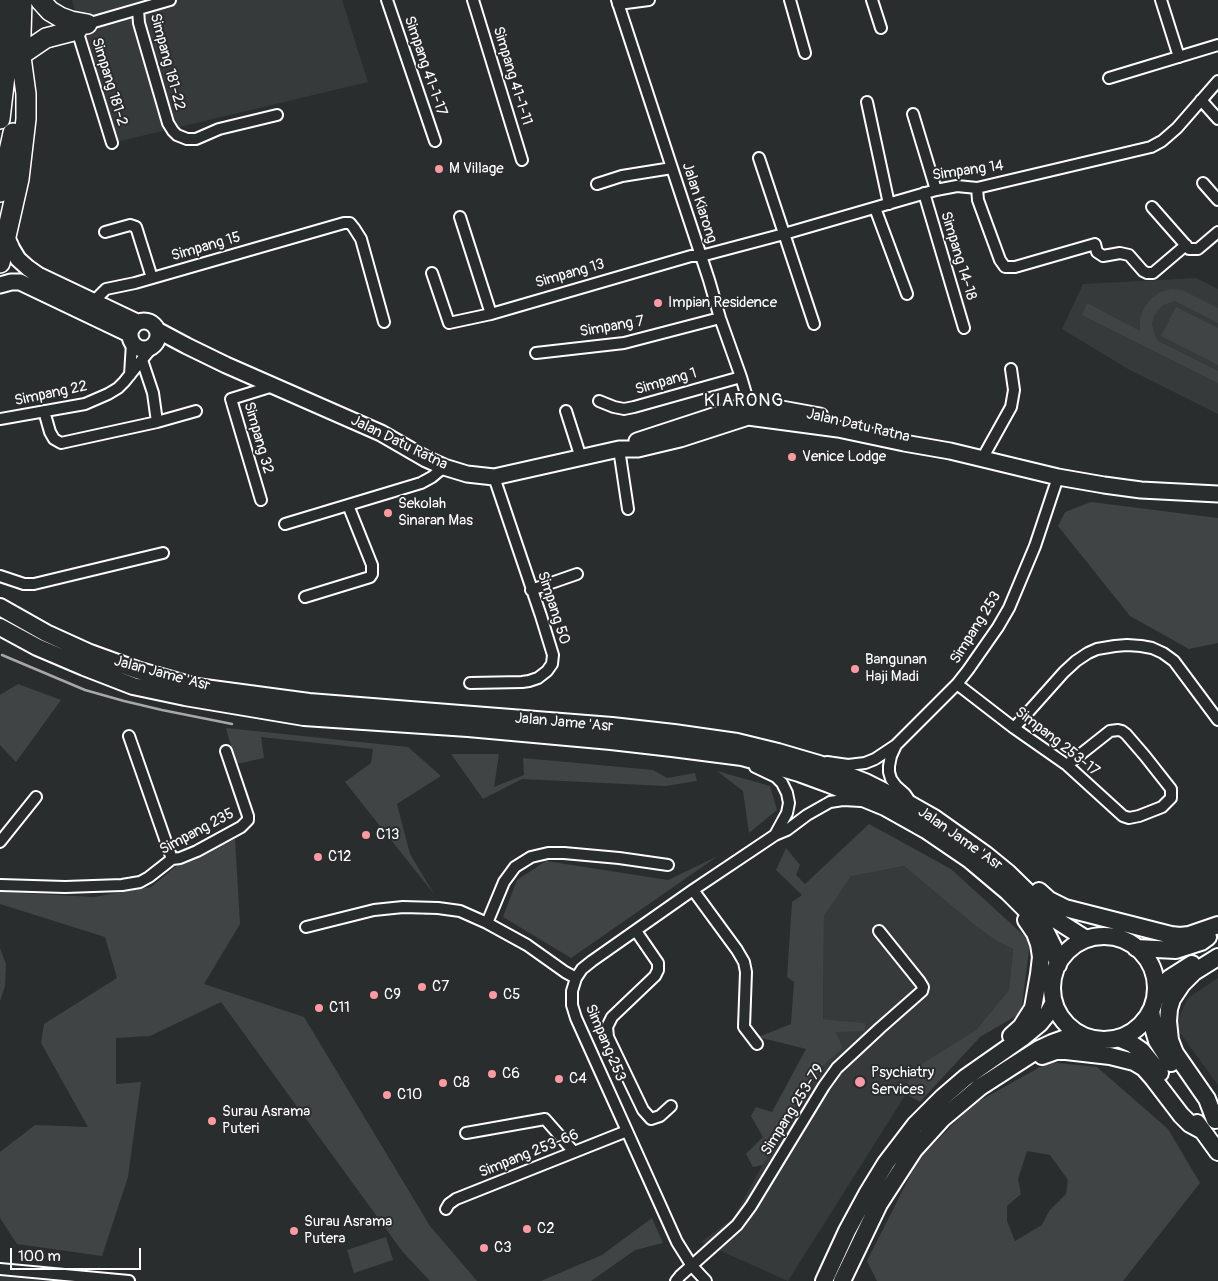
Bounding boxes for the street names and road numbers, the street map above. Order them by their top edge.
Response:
street label: Simpang 181-22 [145,12,189,112]
street label: Simpang 41-1-17 [400,14,450,118]
street label: Simpang 41-1-11 [488,24,536,128]
street label: Simpang 181-2 [87,36,131,128]
street label: Simpang 14 [931,157,1005,185]
street label: Jalan Kiarong [678,160,720,246]
street label: Simpang 14-18 [936,210,980,302]
street label: Simpang 15 [169,229,243,265]
street label: Simpang 13 [533,255,607,293]
street label: Simpang 7 [578,312,646,342]
street label: Simpang 1 [633,365,699,399]
street label: Simpang 22 [13,377,89,411]
street label: Simpang 32 [239,400,277,476]
street label: Jalan Datu Ratna [805,405,911,447]
street label: Jalan Datu Ratna [348,412,450,474]
street label: Simpang 50 [533,569,573,647]
street label: Simpang 253 [947,588,1005,668]
street label: Jalan Jame 'Asr [112,653,212,695]
street label: Simpang 253-17 [1011,703,1103,781]
street label: Jalan Jame 'Asr [514,710,614,736]
street label: Jalan Jame 'Asr [914,803,1006,875]
street label: Simpang 235 [157,805,237,859]
street label: Simpang 253 [581,1002,629,1084]
street label: Simpang 253-79 [758,1061,828,1159]
street label: Simpang 253-66 [476,1126,582,1182]

